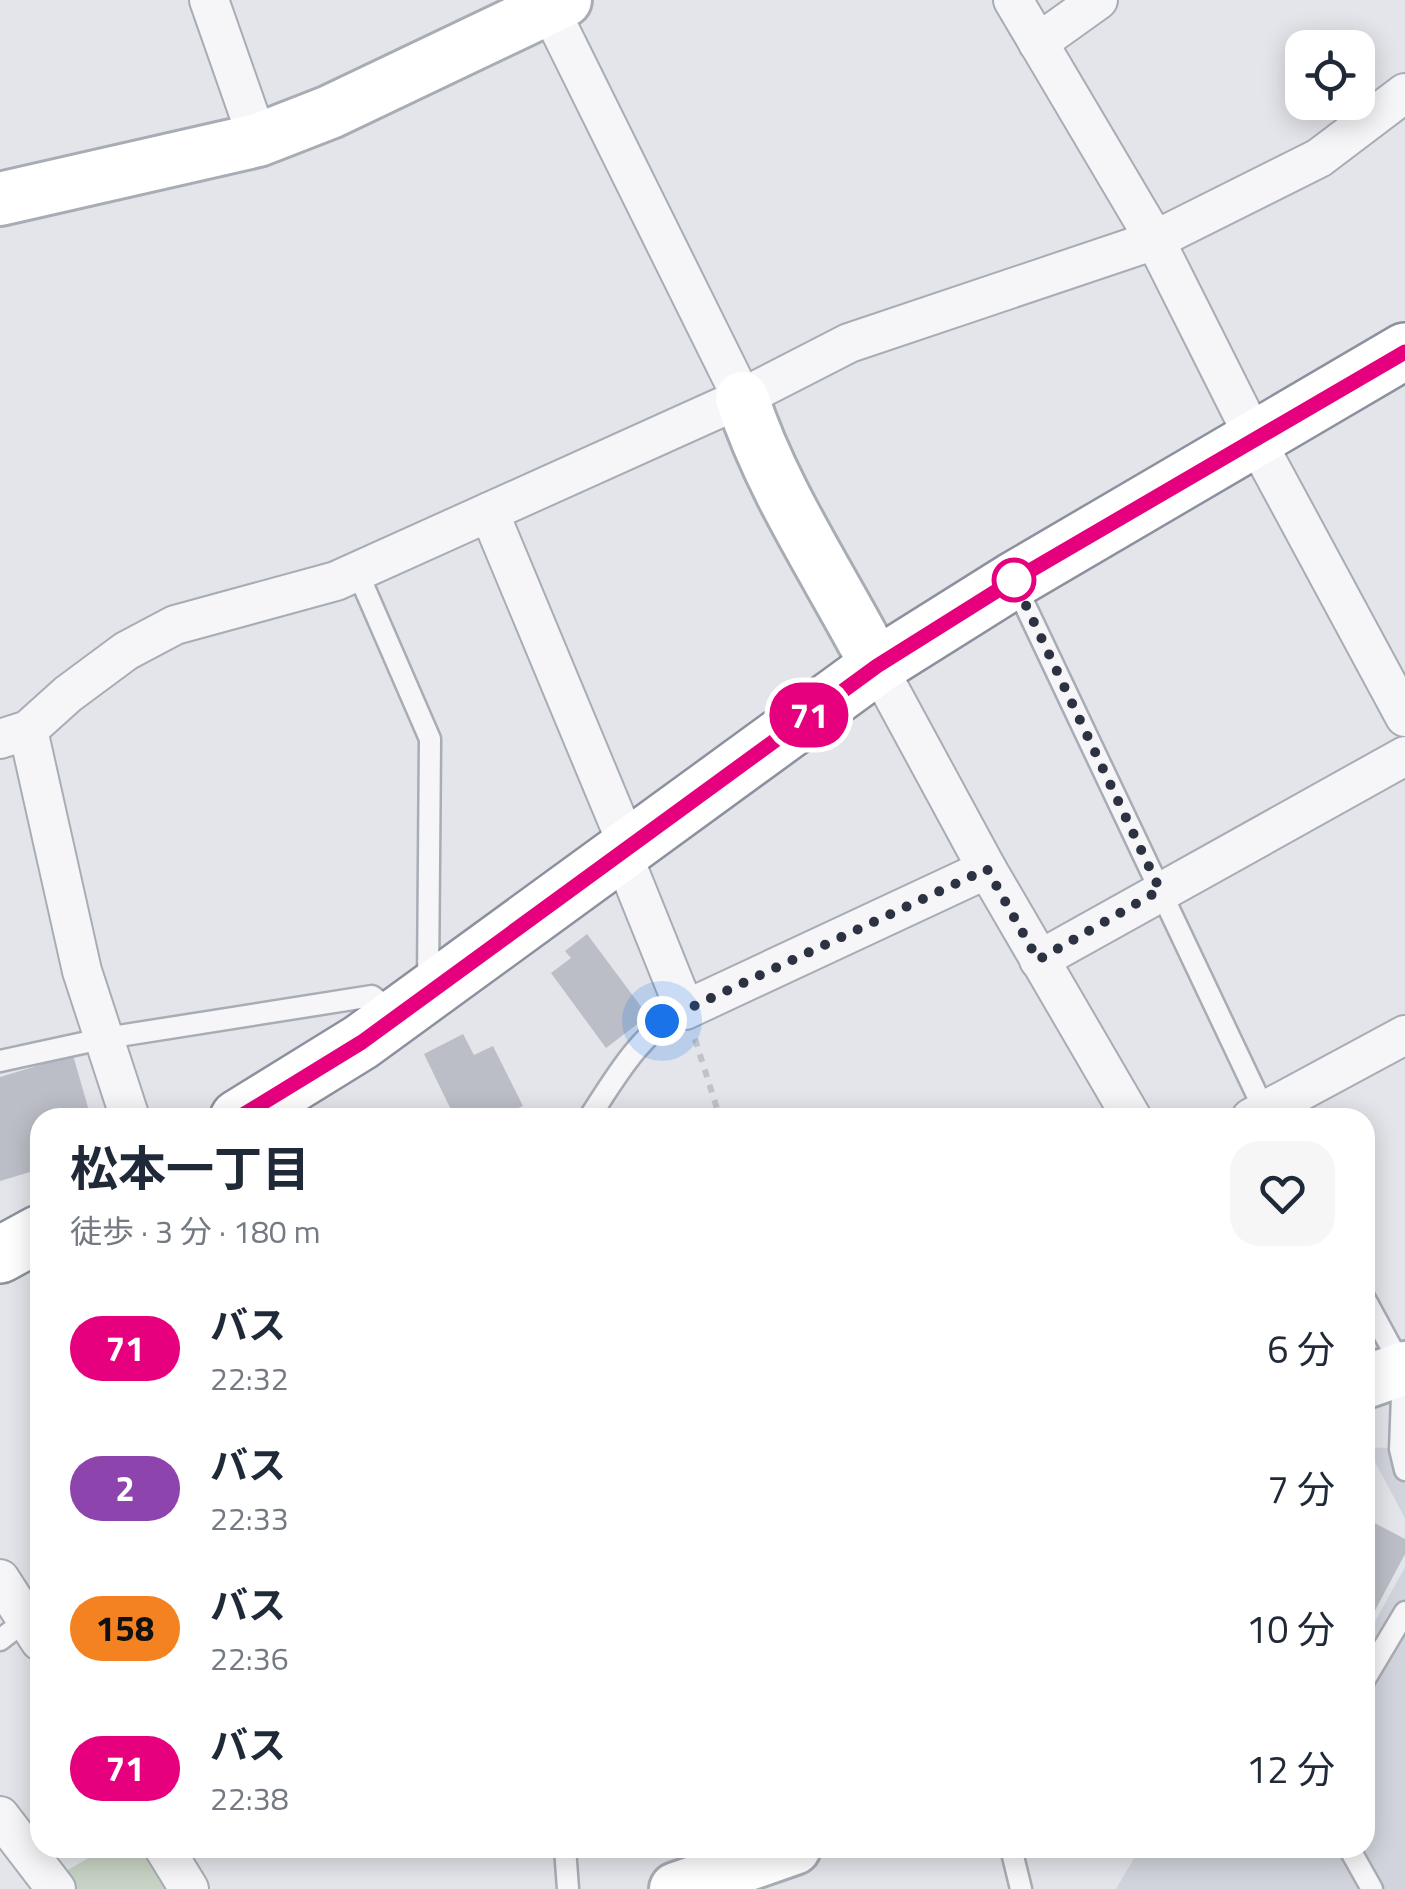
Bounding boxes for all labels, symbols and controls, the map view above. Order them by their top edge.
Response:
map controls [1285,30,1375,120]
button: locate [1285,30,1375,120]
unlabelled marker [993,559,1035,601]
line badge: 71 [764,682,854,748]
text: 71 [789,688,829,742]
your location [637,996,687,1046]
text: 松本一丁目 [70,1132,310,1205]
button: heart [1230,1141,1335,1246]
text: 徒歩 · 3 分 · 180 m [70,1207,321,1255]
text: バス [210,1296,286,1354]
text: 6 分 [1267,1320,1335,1378]
text: 71 [105,1321,145,1375]
text: 22:32 [210,1354,289,1402]
text: バス [210,1436,286,1494]
text: 7 分 [1267,1460,1335,1518]
text: 2 [115,1461,135,1515]
text: 22:33 [210,1494,289,1542]
text: バス [210,1576,286,1634]
text: 10 分 [1246,1600,1335,1658]
text: 158 [96,1601,154,1655]
text: 22:36 [210,1634,289,1682]
text: バス [210,1716,286,1774]
text: 12 分 [1246,1740,1335,1798]
text: 71 [105,1741,145,1795]
text: 22:38 [210,1774,289,1822]

